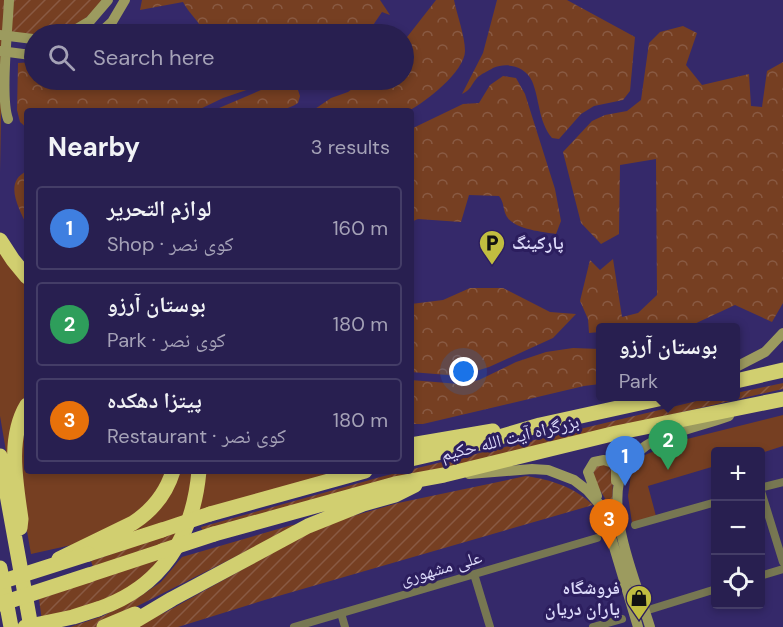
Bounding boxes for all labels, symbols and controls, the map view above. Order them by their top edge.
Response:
search box [24,24,414,90]
icon: search [45,41,78,74]
text: Search here [93,43,214,72]
text: Nearby [48,130,140,164]
text: 3 results [311,134,390,160]
text: لوازم التحریر [107,194,212,223]
text: 1 [66,215,73,241]
text: 160 m [332,215,388,241]
parking icon: پارکینگ [477,228,507,266]
text: Shop · کوی نصر [107,231,234,257]
place label: پارکینگ [512,231,564,255]
text: بوستان آرزو [107,290,206,319]
text: 2 [64,311,75,337]
text: 180 m [333,311,388,337]
popup [596,323,740,401]
text: Park · کوی نصر [107,327,226,353]
text: بوستان آرزو [619,332,717,361]
your location [449,357,478,386]
text: Park [619,368,658,394]
text: پیتزا دهکده [107,386,202,415]
text: 3 [63,407,76,433]
text: 180 m [333,407,388,433]
street label: بزرگراه آیت الله حکیم [438,409,582,467]
pin: 2 [648,420,688,470]
text: Restaurant · کوی نصر [107,423,286,449]
pin: 1 [606,436,644,486]
map controls [711,447,765,609]
button: + [711,447,765,501]
pin: 3 [590,500,628,549]
button: − [711,501,765,555]
street label: علی مشهوری [397,545,485,591]
button: locate [711,555,765,609]
place label: فروشگاه یاران دریان [545,576,620,621]
shop icon: فروشگاه یاران دریان [624,583,654,621]

